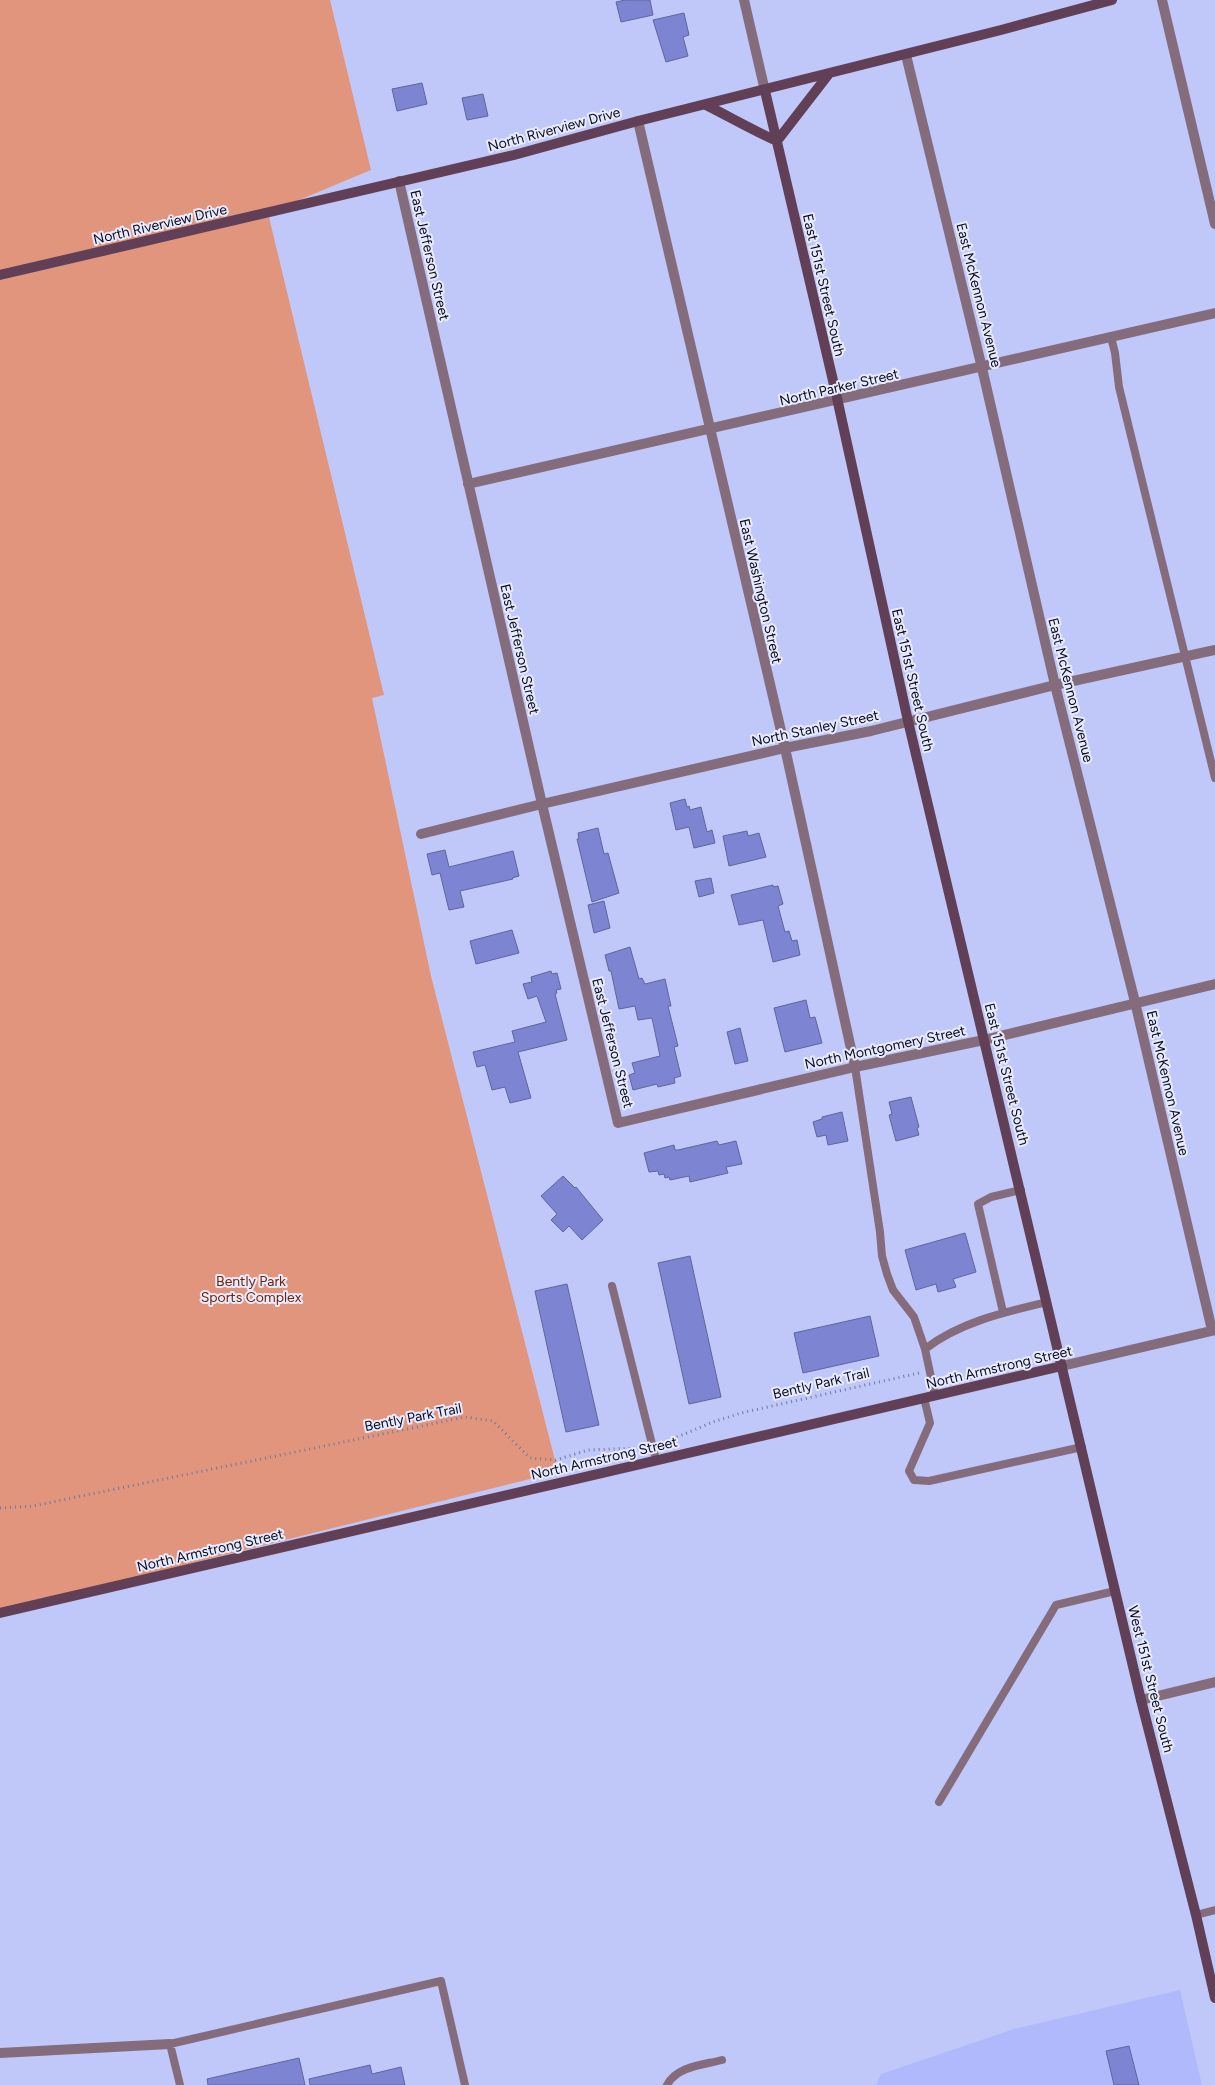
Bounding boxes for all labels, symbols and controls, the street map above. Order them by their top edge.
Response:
street label: North Riverview Drive [486,104,623,155]
street label: East Jefferson Street [406,188,453,322]
street label: North Riverview Drive [92,201,229,248]
street label: East 151st Street South [799,212,848,358]
street label: East McKennon Avenue [952,221,1005,370]
street label: North Parker Street [778,366,900,409]
street label: East Washington Street [736,517,785,665]
street label: East Jefferson Street [496,582,543,716]
street label: East 151st Street South [888,607,937,753]
street label: East McKennon Avenue [1044,616,1097,765]
street label: North Stanley Street [750,707,880,750]
street label: East Jefferson Street [588,976,637,1110]
street label: East 151st Street South [981,1001,1032,1147]
street label: East McKennon Avenue [1143,1009,1193,1158]
street label: North Montgomery Street [803,1022,967,1073]
park label: Bently Park Sports Complex [201,1273,302,1306]
street label: North Armstrong Street [924,1342,1074,1393]
street label: Bently Park Trail [771,1364,871,1403]
street label: Bently Park Trail [363,1400,463,1435]
street label: North Armstrong Street [529,1433,679,1484]
street label: North Armstrong Street [135,1525,285,1576]
street label: West 151st Street South [1124,1604,1177,1755]

